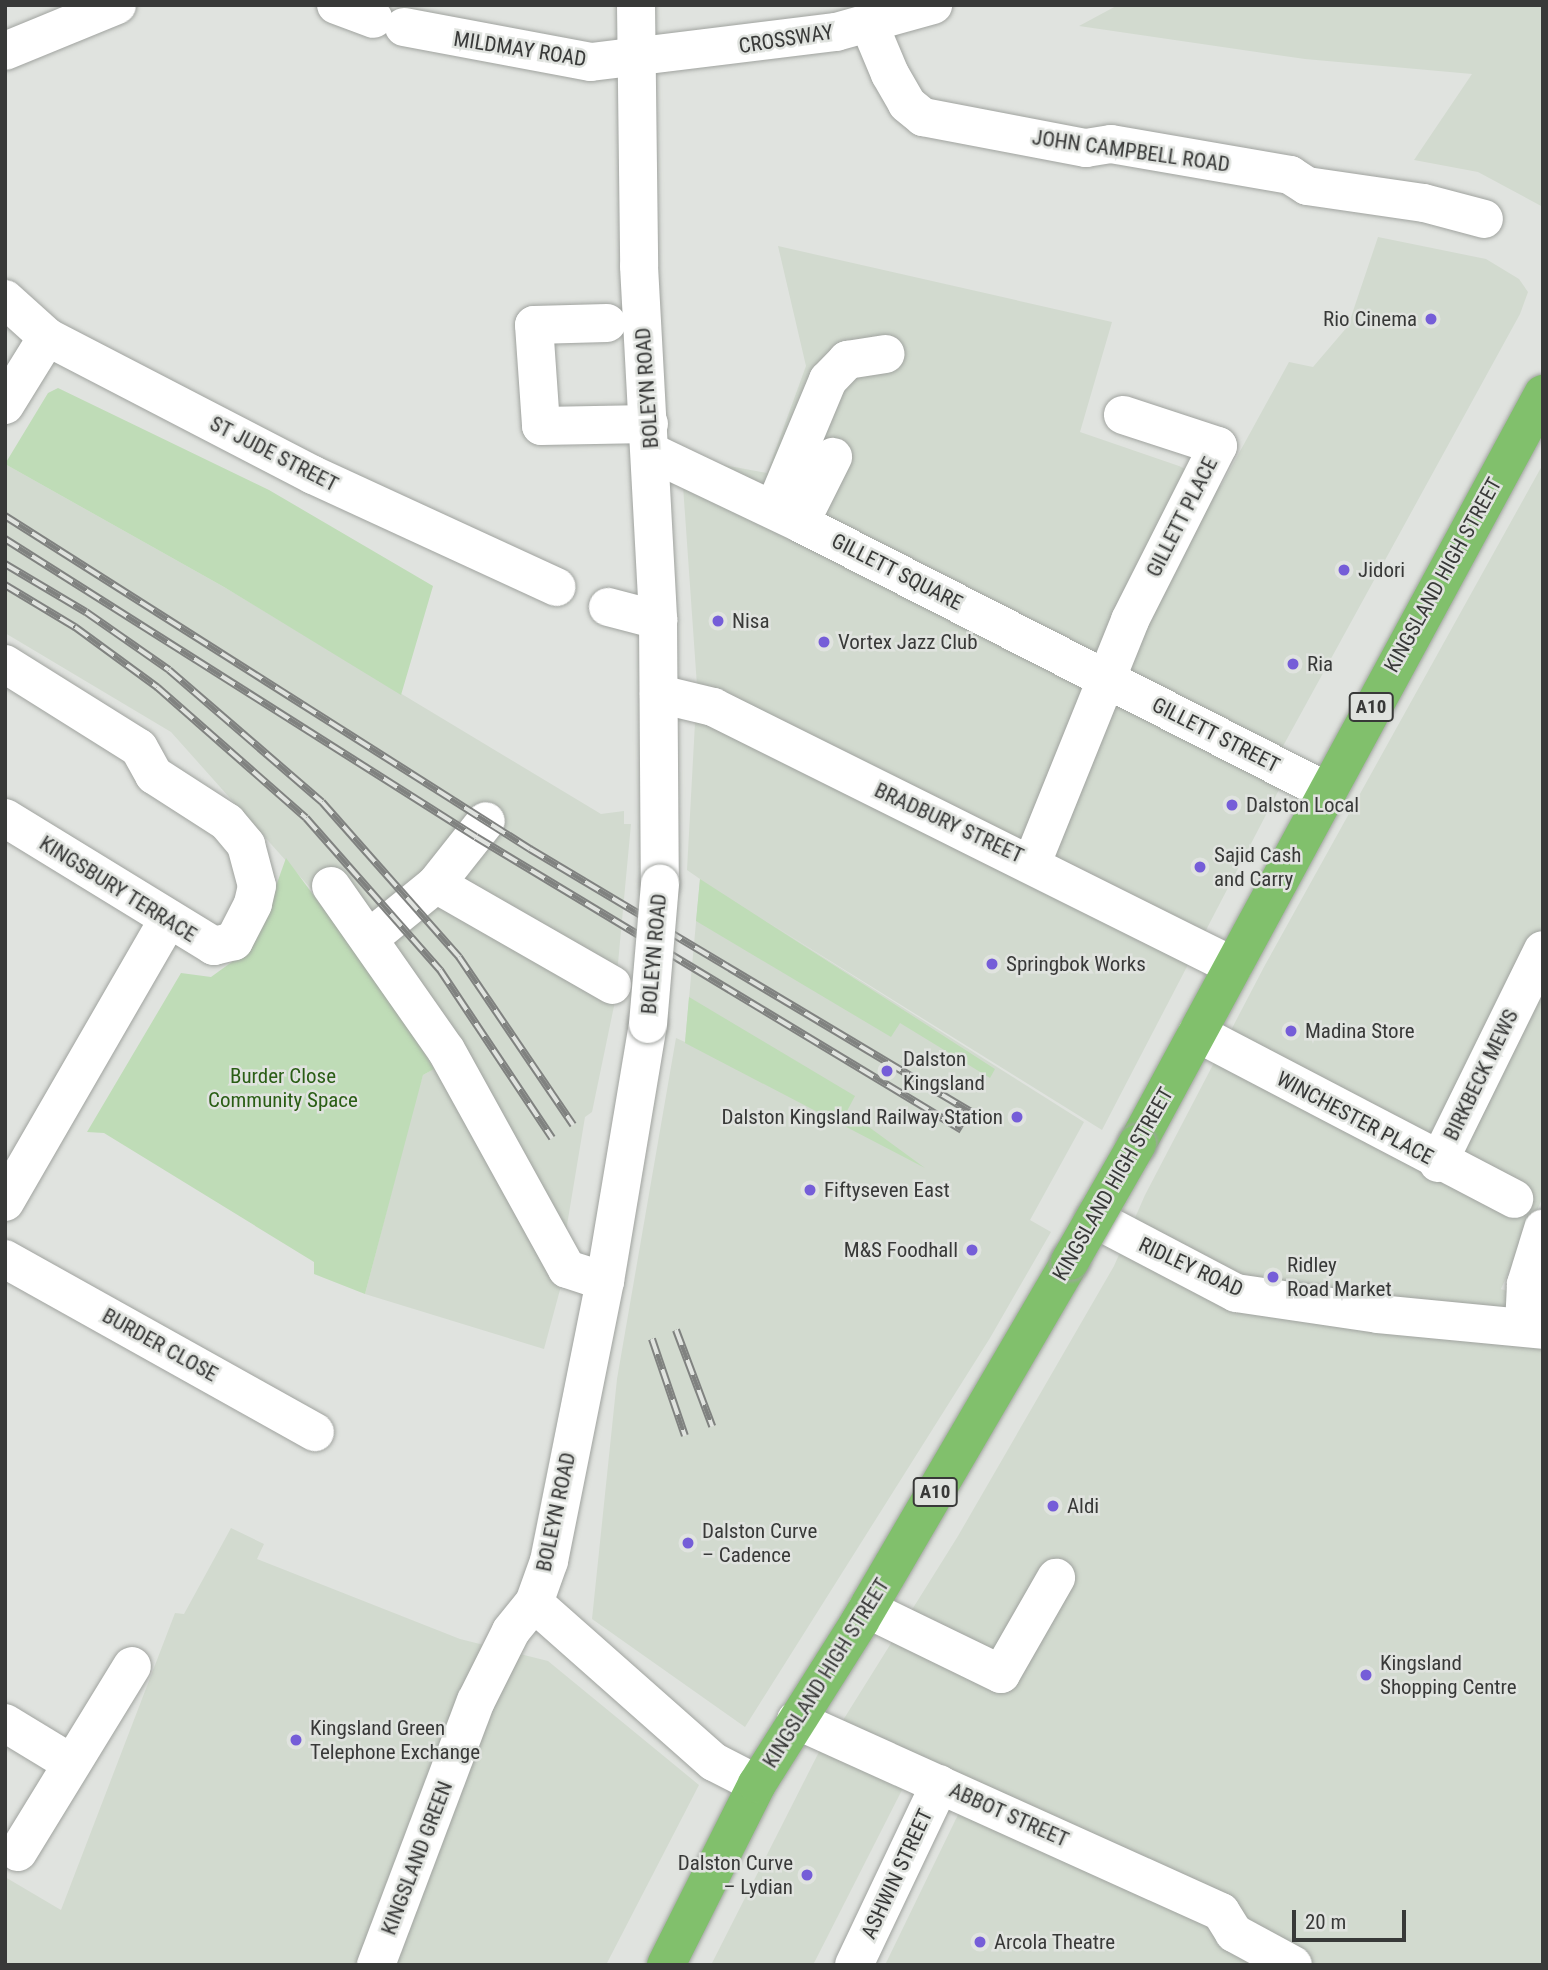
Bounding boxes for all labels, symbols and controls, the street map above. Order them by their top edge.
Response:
street label: CROSSWAY [737,19,835,59]
street label: MILDMAY ROAD [452,26,588,72]
street label: JOHN CAMPBELL ROAD [1030,125,1232,177]
place label: Rio Cinema [1323,306,1417,332]
marker: Rio Cinema [1423,311,1439,327]
street label: BOLEYN ROAD [630,327,664,449]
street label: ST JUDE STREET [206,411,342,497]
street label: GILLETT PLACE [1141,453,1223,581]
street label: KINGSLAND HIGH STREET [1379,473,1507,677]
street label: GILLETT SQUARE [827,528,967,616]
place label: Jidori [1358,557,1405,583]
marker: Jidori [1336,562,1352,578]
place label: Nisa [732,608,769,634]
marker: Nisa [710,613,726,629]
place label: Vortex Jazz Club [838,629,978,655]
marker: Vortex Jazz Club [816,634,832,650]
place label: Ria [1307,651,1333,677]
marker: Ria [1285,656,1301,672]
street label: GILLETT STREET [1148,692,1284,778]
road number: A10 [1348,692,1394,722]
street label: BRADBURY STREET [871,777,1027,869]
place label: Dalston Local [1246,792,1359,818]
marker: Dalston Local [1224,797,1240,813]
street label: KINGSBURY TERRACE [35,830,201,948]
place label: Sajid Cash and Carry [1214,842,1301,892]
marker: Sajid Cash and Carry [1192,859,1208,875]
street label: BOLEYN ROAD [636,893,672,1015]
place label: Springbok Works [1006,951,1146,977]
marker: Springbok Works [984,956,1000,972]
street label: BIRKBECK MEWS [1438,1005,1524,1145]
place label: Madina Store [1305,1018,1415,1044]
marker: Madina Store [1283,1023,1299,1039]
place label: Dalston Kingsland [903,1046,985,1096]
marker: Dalston Kingsland [877,1061,897,1081]
park label: Burder Close Community Space [208,1063,358,1113]
street label: WINCHESTER PLACE [1272,1066,1438,1170]
street label: KINGSLAND HIGH STREET [1047,1083,1179,1285]
place label: Dalston Kingsland Railway Station [721,1104,1003,1130]
marker: Dalston Kingsland Railway Station [1009,1109,1025,1125]
place label: Fiftyseven East [824,1177,950,1203]
marker: Fiftyseven East [802,1182,818,1198]
street label: RIDLEY ROAD [1135,1232,1247,1302]
place label: M&S Foodhall [844,1237,958,1263]
marker: M&S Foodhall [964,1242,980,1258]
place label: Ridley Road Market [1287,1252,1392,1302]
marker: Ridley Road Market [1265,1269,1281,1285]
street label: BURDER CLOSE [98,1303,222,1387]
street label: BOLEYN ROAD [531,1450,581,1574]
road number: A10 [912,1476,958,1508]
place label: Aldi [1067,1493,1099,1519]
marker: Aldi [1045,1498,1061,1514]
place label: Dalston Curve – Cadence [702,1518,817,1568]
marker: Dalston Curve – Cadence [680,1535,696,1551]
street label: KINGSLAND HIGH STREET [757,1574,895,1772]
place label: Kingsland Shopping Centre [1380,1650,1517,1700]
marker: Kingsland Shopping Centre [1358,1667,1374,1683]
place label: Kingsland Green Telephone Exchange [310,1715,480,1765]
marker: Kingsland Green Telephone Exchange [288,1732,304,1748]
street label: ABBOT STREET [945,1777,1073,1853]
street label: KINGSLAND GREEN [376,1778,458,1938]
street label: ASHWIN STREET [856,1805,938,1943]
place label: Dalston Curve – Lydian [678,1850,793,1900]
marker: Dalston Curve – Lydian [799,1867,815,1883]
scale bar [1296,1896,1410,1940]
text: 20 m [1305,1910,1346,1934]
place label: Arcola Theatre [994,1929,1115,1955]
marker: Arcola Theatre [972,1934,988,1950]

